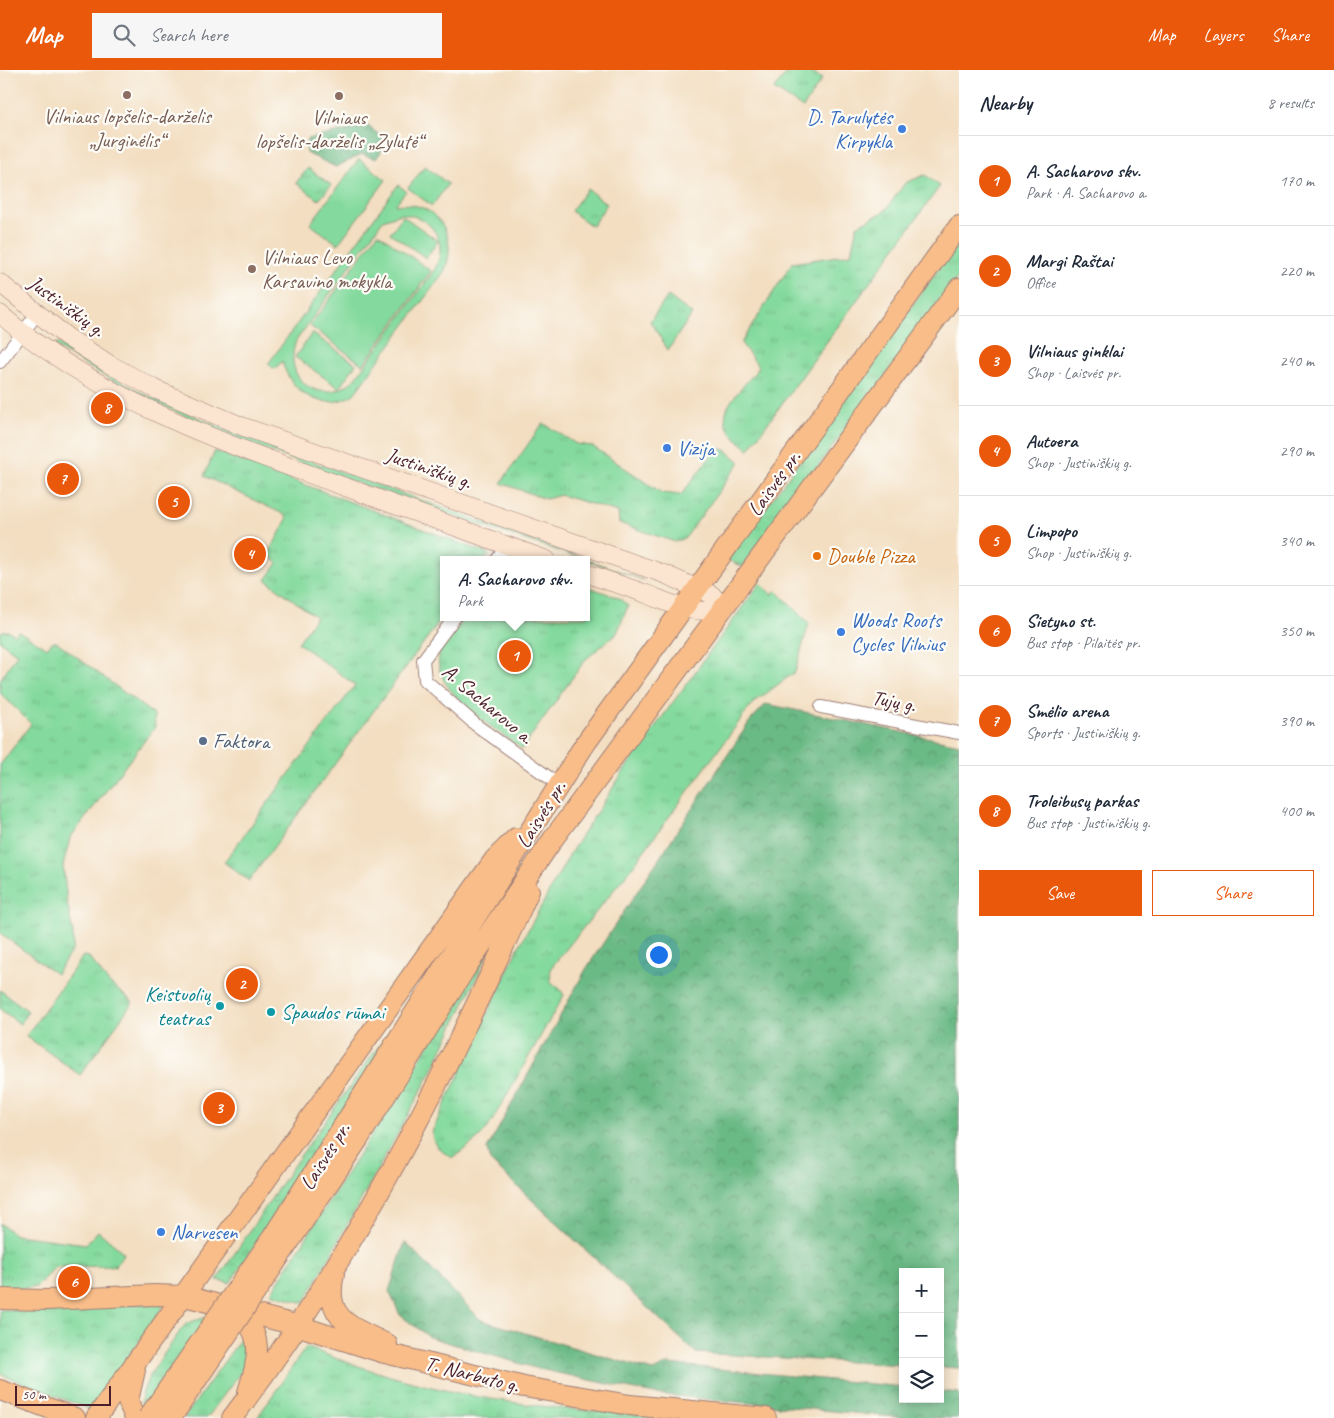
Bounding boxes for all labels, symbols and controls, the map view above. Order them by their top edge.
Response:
search box [92,13,442,58]
text: Map [25,20,62,50]
icon: search [110,21,138,49]
text: Search here [150,23,228,47]
text: Map [1148,24,1176,46]
text: Layers [1204,24,1243,46]
text: Share [1271,24,1309,46]
marker: Vilniaus lopšelis-darželis „Jurginėlis“ [121,89,133,101]
marker: Vilniaus lopšelis-darželis „Zylutė“ [333,90,345,102]
text: Nearby [979,90,1032,116]
text: 8 results [1267,93,1314,113]
place label: Vilniaus lopšelis-darželis „Jurginėlis“ [43,103,213,153]
place label: Vilniaus lopšelis-darželis „Zylutė“ [256,104,427,154]
place label: D. Tarulytės Kirpykla [807,104,894,154]
marker: D. Tarulytės Kirpykla [896,123,908,135]
text: A. Sacharovo skv. [1026,159,1141,183]
text: 1 [991,171,999,191]
text: 170 m [1280,171,1314,191]
text: Park · A. Sacharovo a. [1026,183,1147,203]
place label: Vilniaus Levo Karsavino mokykla [262,244,394,294]
text: Margi Raštai [1026,249,1113,273]
text: 2 [991,261,999,281]
text: 220 m [1280,261,1314,281]
marker: Vilniaus Levo Karsavino mokykla [246,263,258,275]
street label: Justiniškių g. [23,269,111,343]
text: Office [1026,273,1055,293]
text: Vilniaus ginklai [1026,339,1123,363]
text: 3 [991,351,999,371]
text: 240 m [1280,351,1314,371]
text: Shop · Laisvės pr. [1026,363,1121,383]
pin: 8 [91,389,123,427]
text: Autoera [1026,429,1077,453]
place label: Vizija [677,435,717,461]
street label: Justiniškių g. [382,441,476,495]
text: 4 [991,441,999,461]
text: 290 m [1280,441,1314,461]
marker: Vizija [661,442,673,454]
street label: Laisvės pr. [741,444,807,521]
text: Shop · Justiniškių g. [1026,453,1131,473]
pin: 7 [47,460,79,498]
pin: 5 [158,483,190,521]
text: Limpopo [1026,519,1077,543]
text: 5 [992,531,998,551]
text: 340 m [1280,531,1314,551]
pin: 4 [234,535,266,573]
place label: Double Pizza [827,543,916,569]
text: Shop · Justiniškių g. [1026,543,1131,563]
marker: Double Pizza [811,550,823,562]
popup [440,556,590,621]
text: A. Sacharovo skv. [458,567,572,591]
text: Park [458,591,483,611]
place label: Woods Roots Cycles Vilnius [851,607,946,657]
text: Sietyno st. [1026,609,1096,633]
text: 6 [991,621,999,641]
text: 350 m [1280,621,1314,641]
marker: Woods Roots Cycles Vilnius [835,626,847,638]
text: Bus stop · Pilaitės pr. [1026,633,1140,653]
pin: 1 [499,637,531,675]
street label: A. Sacharovo a. [437,658,540,750]
street label: Tujų g. [870,684,919,718]
text: Smėlio arena [1026,699,1109,723]
text: 7 [991,711,999,731]
text: 390 m [1280,711,1314,731]
text: Sports · Justiniškių g. [1026,723,1140,743]
place label: Faktora [213,728,272,754]
marker: Faktora [197,735,209,747]
street label: Laisvės pr. [510,775,572,853]
text: Troleibusų parkas [1026,789,1138,813]
text: 8 [991,801,999,821]
text: 400 m [1280,801,1314,821]
text: Bus stop · Justiniškių g. [1026,813,1150,833]
button: Save [979,870,1142,916]
button: Share [1152,870,1314,916]
your location [646,942,672,968]
pin: 2 [226,965,258,1003]
place label: Keistuolių teatras [145,981,212,1031]
place label: Spaudos rūmai [281,999,387,1025]
marker: Keistuolių teatras [214,1000,226,1012]
marker: Spaudos rūmai [265,1006,277,1018]
pin: 3 [203,1089,235,1127]
street label: Laisvės pr. [294,1117,356,1195]
place label: Narvesen [171,1219,238,1245]
marker: Narvesen [155,1226,167,1238]
pin: 6 [58,1263,90,1301]
map controls [899,1268,944,1403]
button: + [899,1268,944,1313]
button: − [899,1313,944,1358]
street label: T. Narbuto g. [422,1350,523,1398]
button: layers [899,1358,944,1403]
scale bar [15,1383,111,1406]
text: 50 m [22,1386,46,1403]

